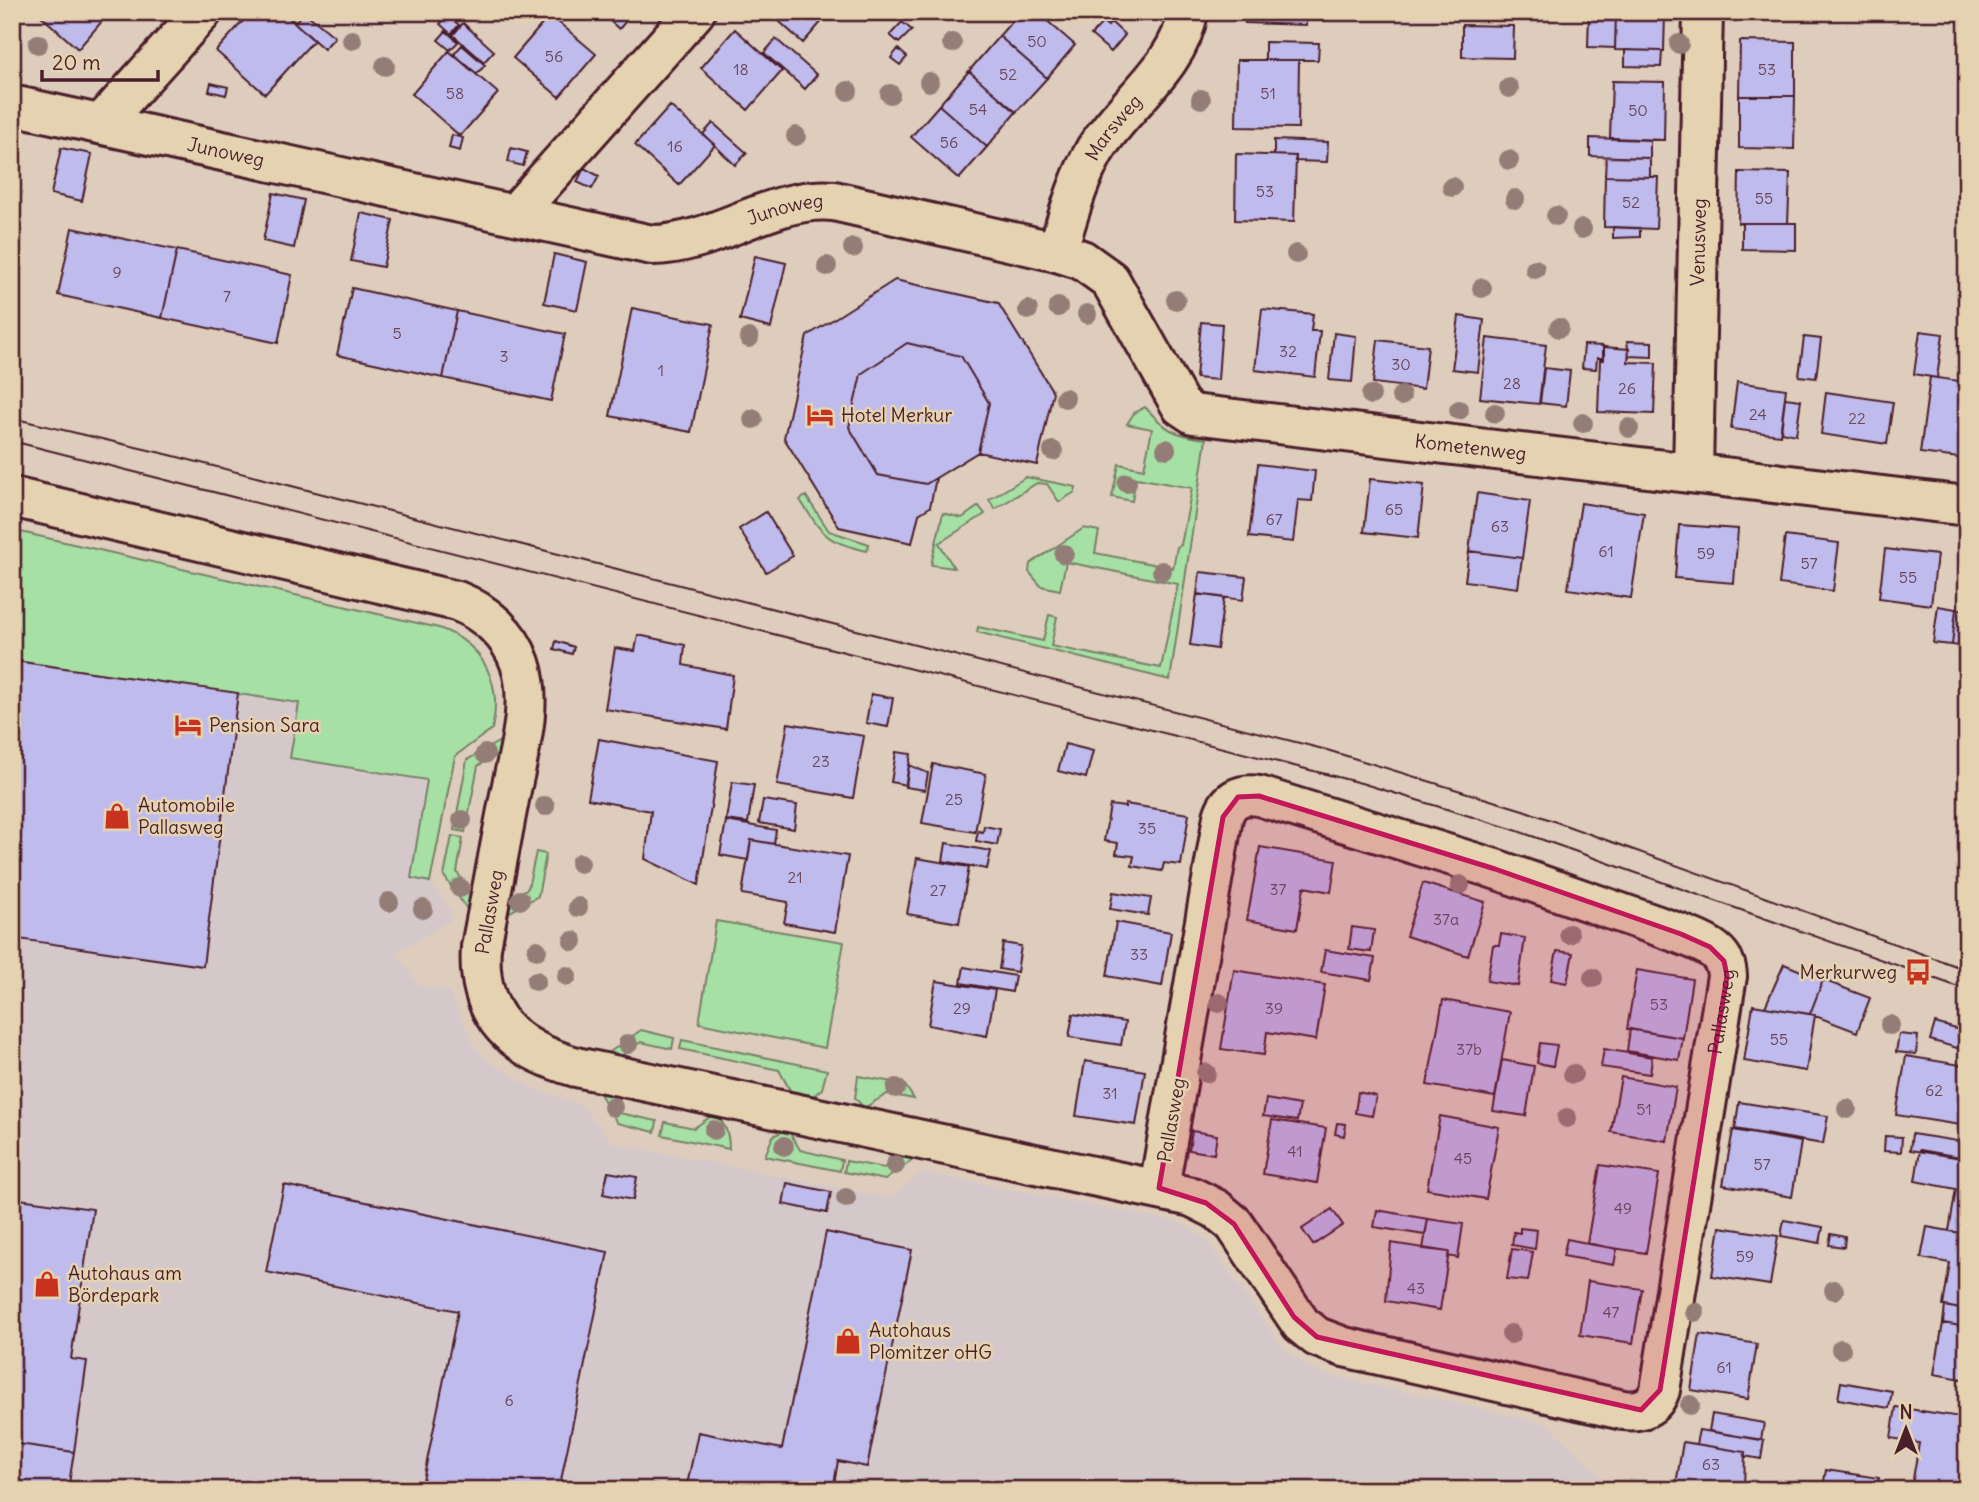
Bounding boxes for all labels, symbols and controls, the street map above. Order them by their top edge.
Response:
house number: 50 [1027,31,1047,51]
scale bar [42,38,158,82]
house number: 56 [545,46,563,66]
text: 20 m [52,49,101,76]
house number: 18 [733,59,749,79]
house number: 53 [1758,59,1776,79]
house number: 52 [999,64,1017,84]
house number: 58 [446,83,464,103]
house number: 51 [1260,83,1276,103]
street label: Marsweg [1080,89,1147,165]
house number: 54 [969,99,987,119]
house number: 50 [1628,100,1648,120]
street label: Junoweg [185,132,267,172]
house number: 56 [940,132,958,152]
house number: 16 [667,136,683,156]
house number: 53 [1256,181,1274,201]
street label: Junoweg [743,188,824,230]
house number: 55 [1755,188,1773,208]
house number: 52 [1622,192,1640,212]
street label: Venusweg [1685,198,1711,286]
house number: 9 [112,262,122,282]
house number: 7 [223,286,231,306]
house number: 5 [392,323,402,343]
house number: 32 [1279,341,1297,361]
house number: 3 [499,346,509,366]
house number: 30 [1391,354,1411,374]
house number: 1 [658,360,664,380]
house number: 28 [1503,373,1521,393]
house number: 26 [1618,378,1636,398]
hotel icon: Hotel Merkur [805,400,835,430]
place label: Hotel Merkur [841,403,952,427]
house number: 24 [1749,404,1767,424]
house number: 22 [1848,408,1866,428]
street label: Kometenweg [1414,428,1528,466]
house number: 65 [1385,499,1403,519]
house number: 67 [1265,509,1283,529]
house number: 63 [1491,516,1509,536]
house number: 61 [1598,541,1614,561]
house number: 59 [1697,543,1715,563]
house number: 57 [1800,553,1818,573]
house number: 55 [1899,567,1917,587]
hotel icon: Pension Sara [173,710,203,740]
place label: Pension Sara [209,713,320,737]
house number: 23 [812,751,830,771]
house number: 25 [945,789,963,809]
place label: Automobile Pallasweg [138,793,235,839]
shop icon: Automobile Pallasweg [102,801,132,831]
house number: 35 [1138,818,1156,838]
house number: 21 [787,867,803,887]
street label: Pallasweg [470,868,508,956]
house number: 37 [1270,879,1287,899]
house number: 27 [930,880,946,900]
house number: 37a [1433,909,1459,929]
house number: 33 [1130,944,1148,964]
bus stop icon: Merkurweg [1903,957,1933,987]
place label: Merkurweg [1799,960,1897,984]
street label: Pallasweg [1703,969,1739,1056]
house number: 53 [1650,994,1668,1014]
house number: 29 [953,998,971,1018]
house number: 39 [1265,998,1283,1018]
house number: 55 [1770,1029,1788,1049]
house number: 37b [1456,1039,1482,1059]
street label: Pallasweg [1152,1076,1190,1164]
house number: 62 [1925,1080,1943,1100]
house number: 31 [1102,1083,1118,1103]
house number: 51 [1636,1099,1652,1119]
house number: 41 [1287,1141,1303,1161]
house number: 45 [1454,1148,1472,1168]
house number: 57 [1753,1154,1771,1174]
house number: 49 [1614,1198,1632,1218]
house number: 59 [1736,1246,1754,1266]
place label: Autohaus am Bördepark [68,1261,182,1307]
shop icon: Autohaus am Bördepark [32,1269,62,1299]
house number: 43 [1407,1278,1425,1298]
house number: 47 [1603,1302,1620,1322]
place label: Autohaus Plomitzer oHG [869,1318,992,1364]
shop icon: Autohaus Plomitzer oHG [833,1326,863,1356]
house number: 61 [1716,1357,1732,1377]
house number: 6 [504,1390,514,1410]
north arrow [1870,1394,1940,1464]
text: N [1899,1400,1913,1424]
house number: 63 [1702,1454,1720,1474]

